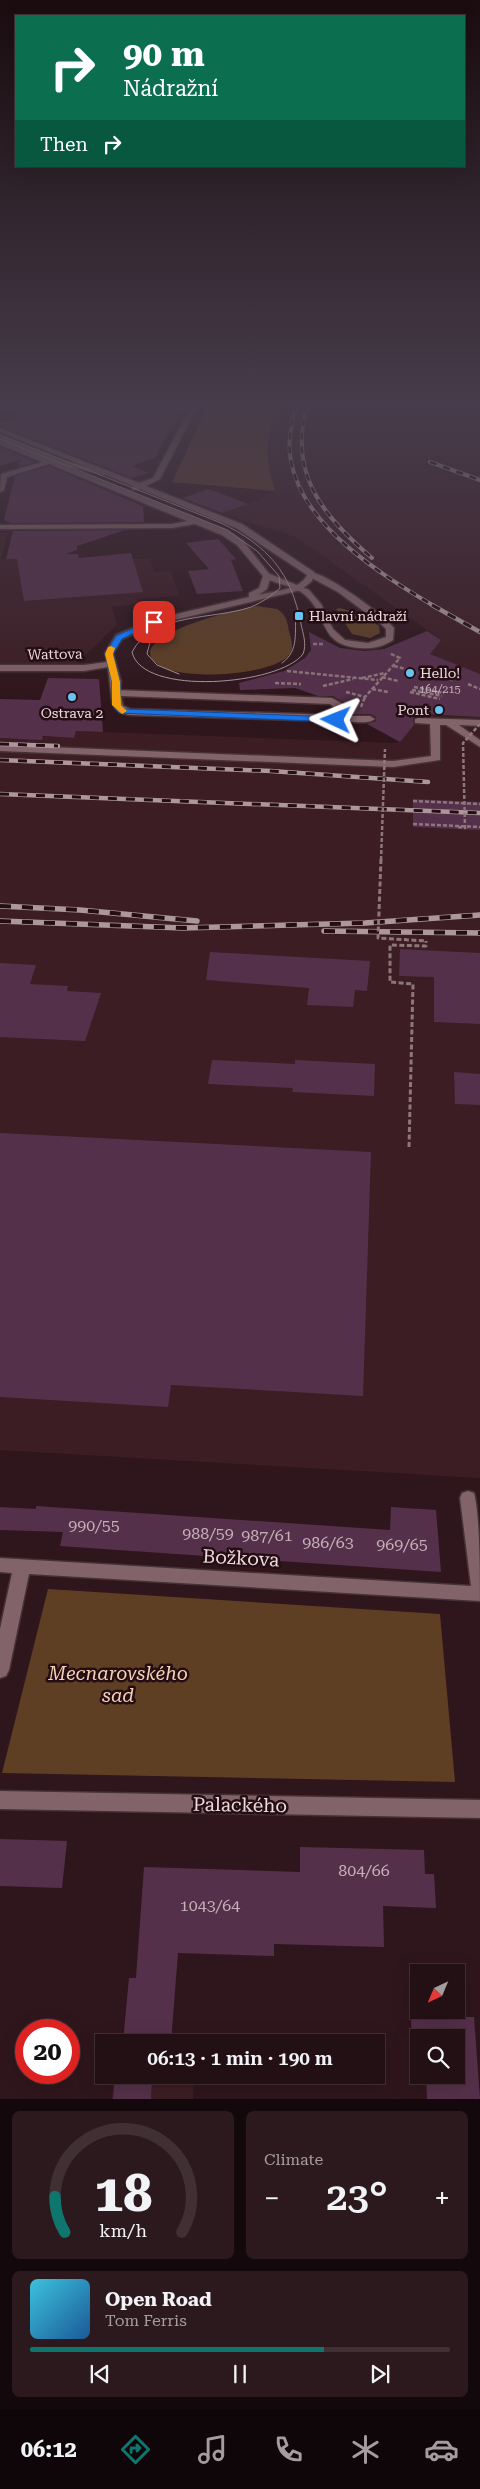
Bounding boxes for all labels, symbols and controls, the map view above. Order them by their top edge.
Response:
text: 90 m [123,34,205,75]
icon: right [40,35,105,100]
text: Nádražní [123,76,218,101]
icon: right [98,130,126,158]
text: Then [40,133,88,156]
pin [133,601,175,643]
icon: arrive [140,608,168,636]
place label: Hlavní nádraží [309,608,408,624]
marker: Hlavní nádraží [293,610,305,622]
street label: Wattova [27,646,83,662]
place label: Hello! [420,665,460,681]
marker: Hello! [404,667,416,679]
house number: 164/215 [419,683,461,696]
marker: Ostrava 2 [66,691,78,703]
position arrow [309,693,361,745]
place label: Pont [397,702,429,718]
marker: Pont [433,704,445,716]
place label: Ostrava 2 [41,705,103,721]
house number: 990/55 [68,1516,120,1535]
house number: 988/59 [182,1524,234,1543]
house number: 987/61 [241,1526,293,1545]
house number: 986/63 [302,1533,354,1552]
house number: 969/65 [376,1535,428,1554]
street label: Božkova [202,1544,281,1572]
park label: Mecnarovského sad [47,1662,188,1707]
street label: Palackého [193,1793,287,1817]
house number: 804/66 [338,1861,390,1880]
house number: 1043/64 [180,1896,240,1915]
north arrow [410,1964,465,2019]
map controls [410,1964,465,2084]
speed limit sign: 20 [15,2019,80,2084]
button: search [410,2029,465,2084]
text: 06:13 · 1 min · 190 m [147,2047,333,2070]
text: Climate [264,2150,323,2169]
text: 18 [94,2163,152,2224]
text: 23° [326,2175,388,2219]
text: − [264,2182,280,2215]
text: + [434,2182,450,2215]
text: km/h [99,2220,147,2241]
text: Open Road [105,2288,212,2311]
text: Tom Ferris [105,2311,187,2330]
icon: previous [86,2360,114,2388]
icon: pause [226,2360,254,2388]
icon: next [366,2360,394,2388]
icon: directions [118,2432,153,2467]
icon: music [195,2432,230,2467]
icon: phone [271,2432,306,2467]
icon: climate [348,2432,383,2467]
icon: car [424,2432,459,2467]
text: 06:12 [21,2437,77,2462]

